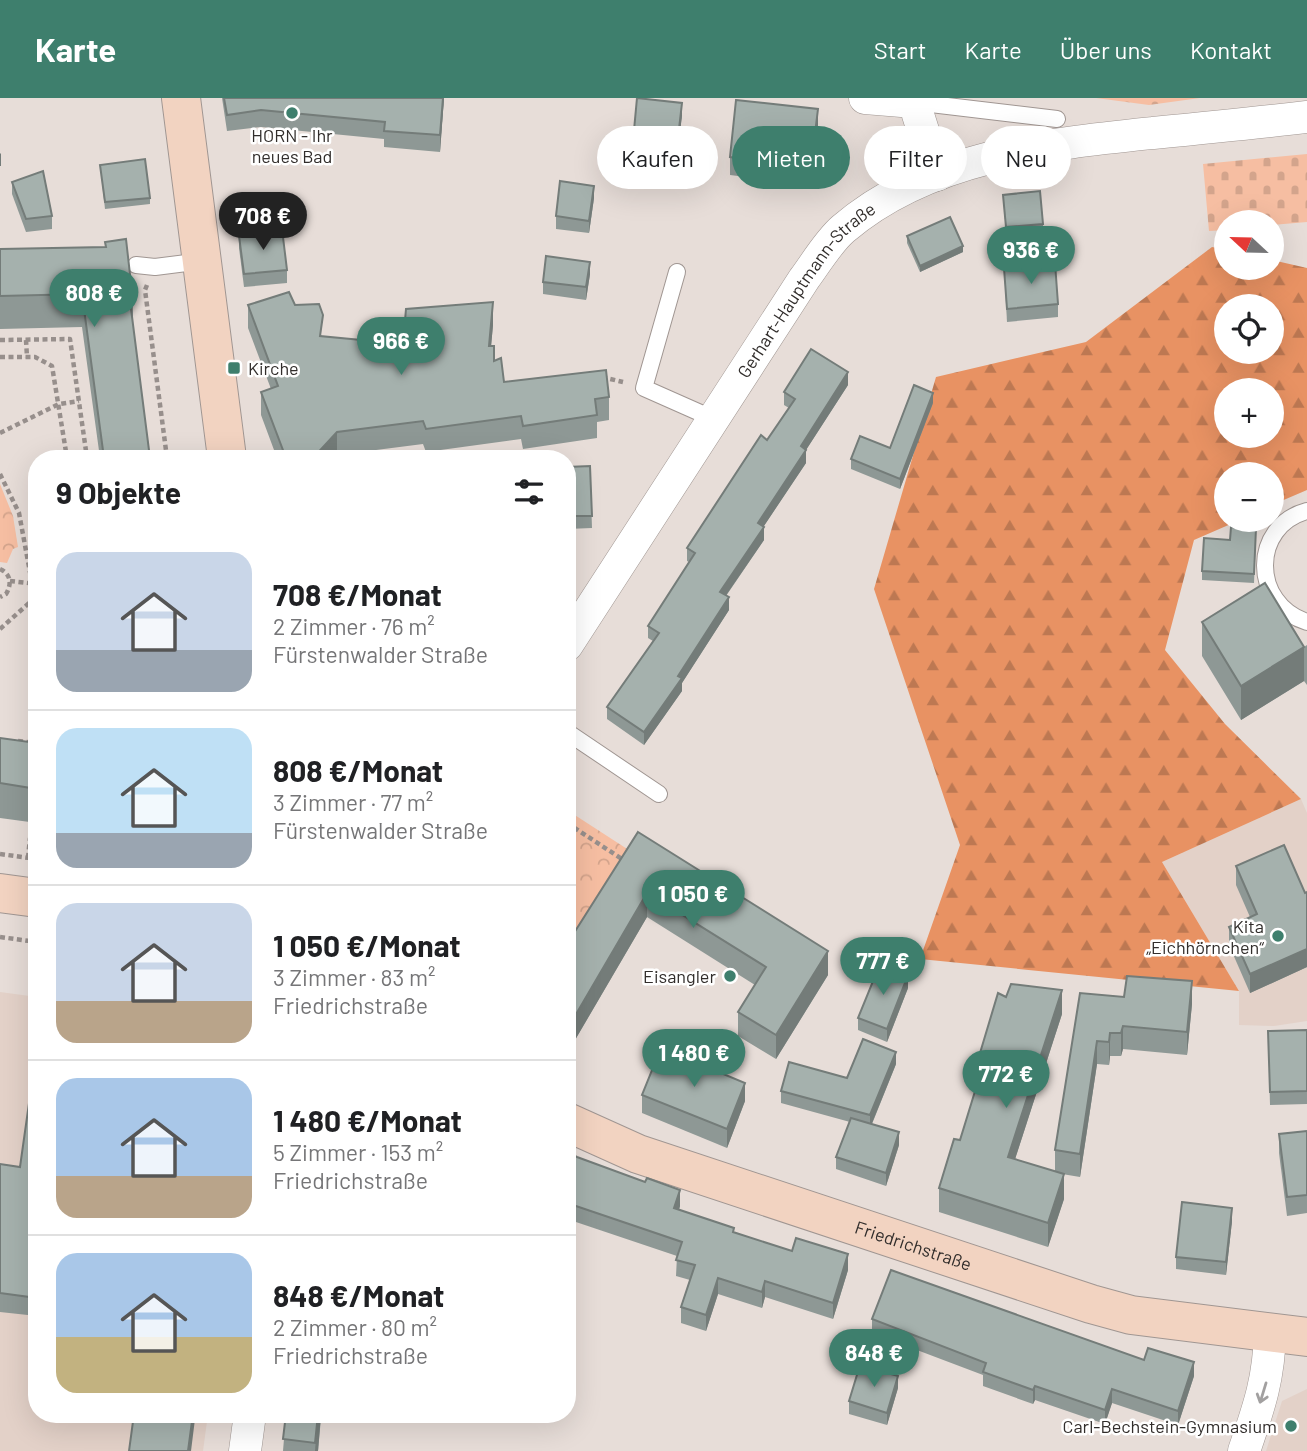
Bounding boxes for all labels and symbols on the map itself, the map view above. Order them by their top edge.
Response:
marker: HORN - Ihr neues Bad [284,105,300,121]
place label: HORN - Ihr neues Bad [251,124,333,167]
pin: 708 € [214,192,312,252]
street label: Gerhart-Hauptmann-Straße [732,197,879,382]
north arrow [1214,210,1284,280]
pin: 936 € [982,226,1080,286]
pin: 808 € [45,270,143,329]
pin: 966 € [352,317,450,377]
place label: Kirche [248,357,299,379]
marker: Kirche [226,360,242,376]
pin: 1 050 € [628,870,758,930]
place label: Kita „Eichhörnchen“ [1146,915,1264,958]
marker: Kita „Eichhörnchen“ [1270,928,1286,944]
pin: 777 € [834,937,932,997]
place label: Eisangler [643,965,716,987]
marker: Eisangler [722,968,738,984]
pin: 1 480 € [629,1030,759,1089]
pin: 772 € [957,1051,1055,1110]
street label: Friedrichstraße [852,1216,975,1275]
pin: 848 € [825,1330,923,1389]
one-way arrow [1256,1381,1269,1403]
place label: Carl-Bechstein-Gymnasium [1063,1415,1277,1437]
marker: Carl-Bechstein-Gymnasium [1283,1418,1299,1434]

